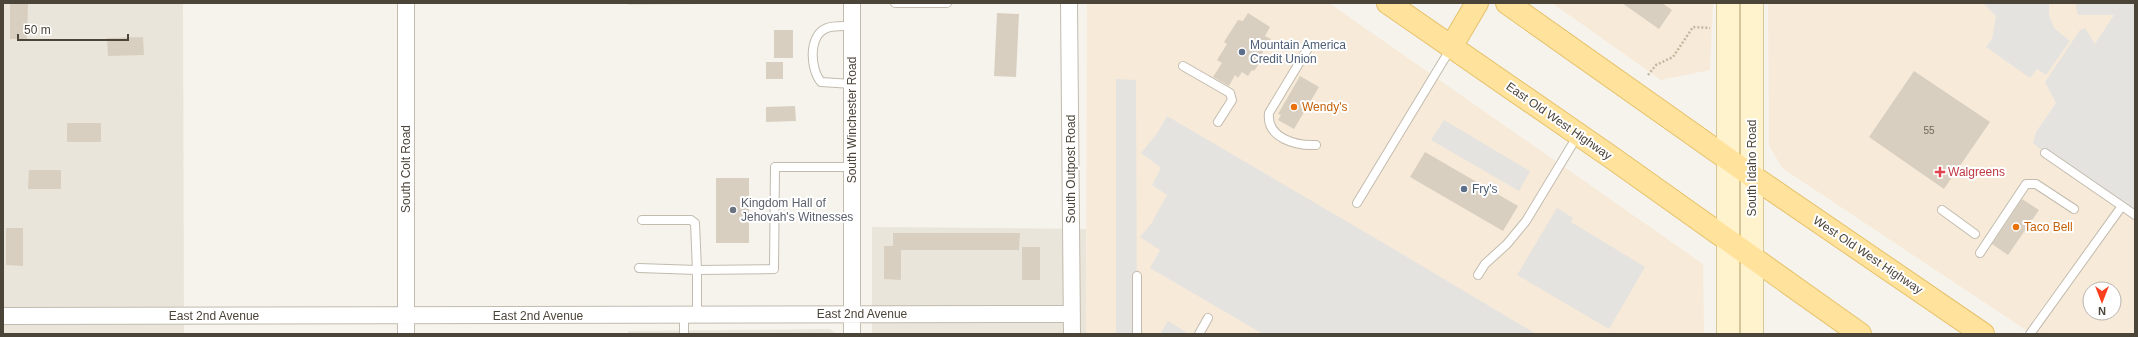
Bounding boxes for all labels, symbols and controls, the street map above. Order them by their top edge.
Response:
scale bar [18,16,128,42]
text: 50 m [24,23,51,37]
place label: Mountain America Credit Union [1250,38,1346,66]
marker: Mountain America Credit Union [1237,47,1247,57]
street label: South Winchester Road [845,57,859,183]
street label: East Old West Highway [1503,79,1615,163]
place label: Wendy's [1302,100,1347,114]
marker: Wendy's [1289,102,1299,112]
street label: South Outpost Road [1064,115,1078,223]
street label: South Idaho Road [1745,120,1759,216]
street label: South Colt Road [399,125,413,213]
house number: 55 [1923,125,1935,136]
place label: Walgreens [1948,165,2005,179]
marker: Walgreens [1935,167,1945,177]
place label: Fry's [1472,182,1498,196]
marker: Fry's [1459,184,1469,194]
place label: Kingdom Hall of Jehovah's Witnesses [741,196,853,224]
marker: Kingdom Hall of Jehovah's Witnesses [728,205,738,215]
street label: West Old West Highway [1811,213,1925,297]
place label: Taco Bell [2024,220,2073,234]
marker: Taco Bell [2011,222,2021,232]
north arrow [2082,281,2122,321]
text: N [2098,305,2106,317]
street label: East 2nd Avenue [817,307,908,321]
street label: East 2nd Avenue [169,309,260,323]
street label: East 2nd Avenue [493,309,584,323]

